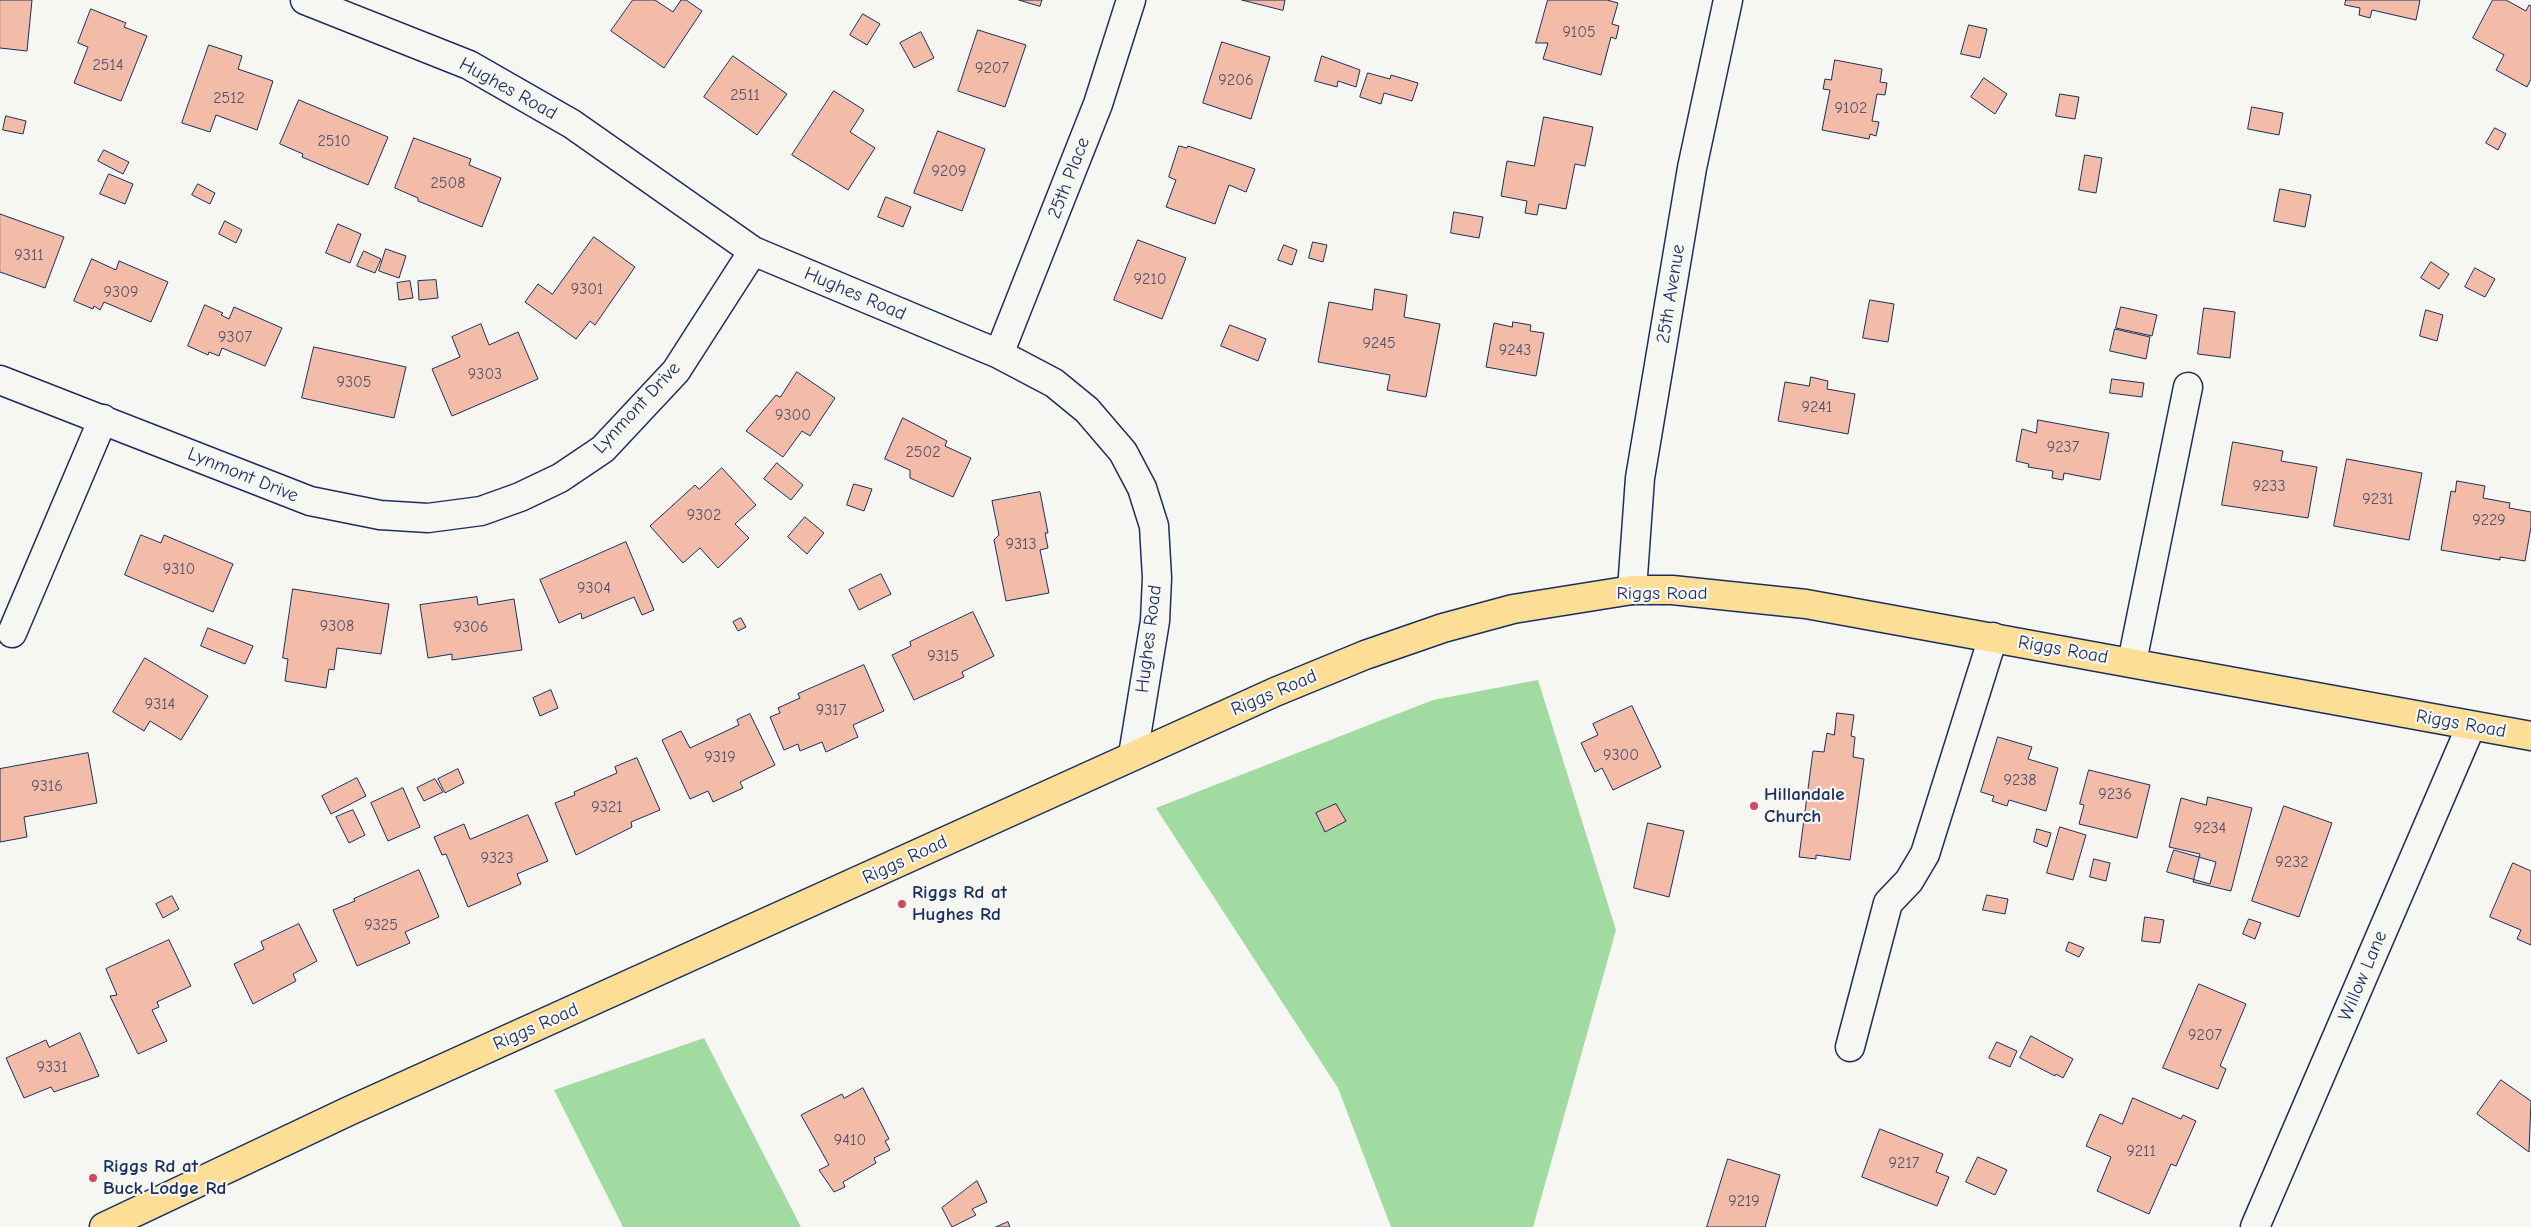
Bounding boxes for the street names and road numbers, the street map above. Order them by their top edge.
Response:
street label: Hughes Road [455,53,561,125]
street label: 25th Place [1043,134,1095,222]
street label: 25th Avenue [1652,243,1690,345]
street label: Hughes Road [801,262,909,326]
street label: Lynmont Drive [589,357,685,459]
street label: Lynmont Drive [184,442,302,508]
street label: Riggs Road [1616,583,1708,605]
street label: Hughes Road [1131,584,1167,694]
street label: Riggs Road [2016,631,2110,669]
street label: Riggs Road [1228,665,1320,721]
street label: Riggs Road [2414,705,2508,743]
street label: Riggs Road [859,830,951,890]
street label: Willow Lane [2334,927,2392,1025]
street label: Riggs Road [490,998,582,1056]

